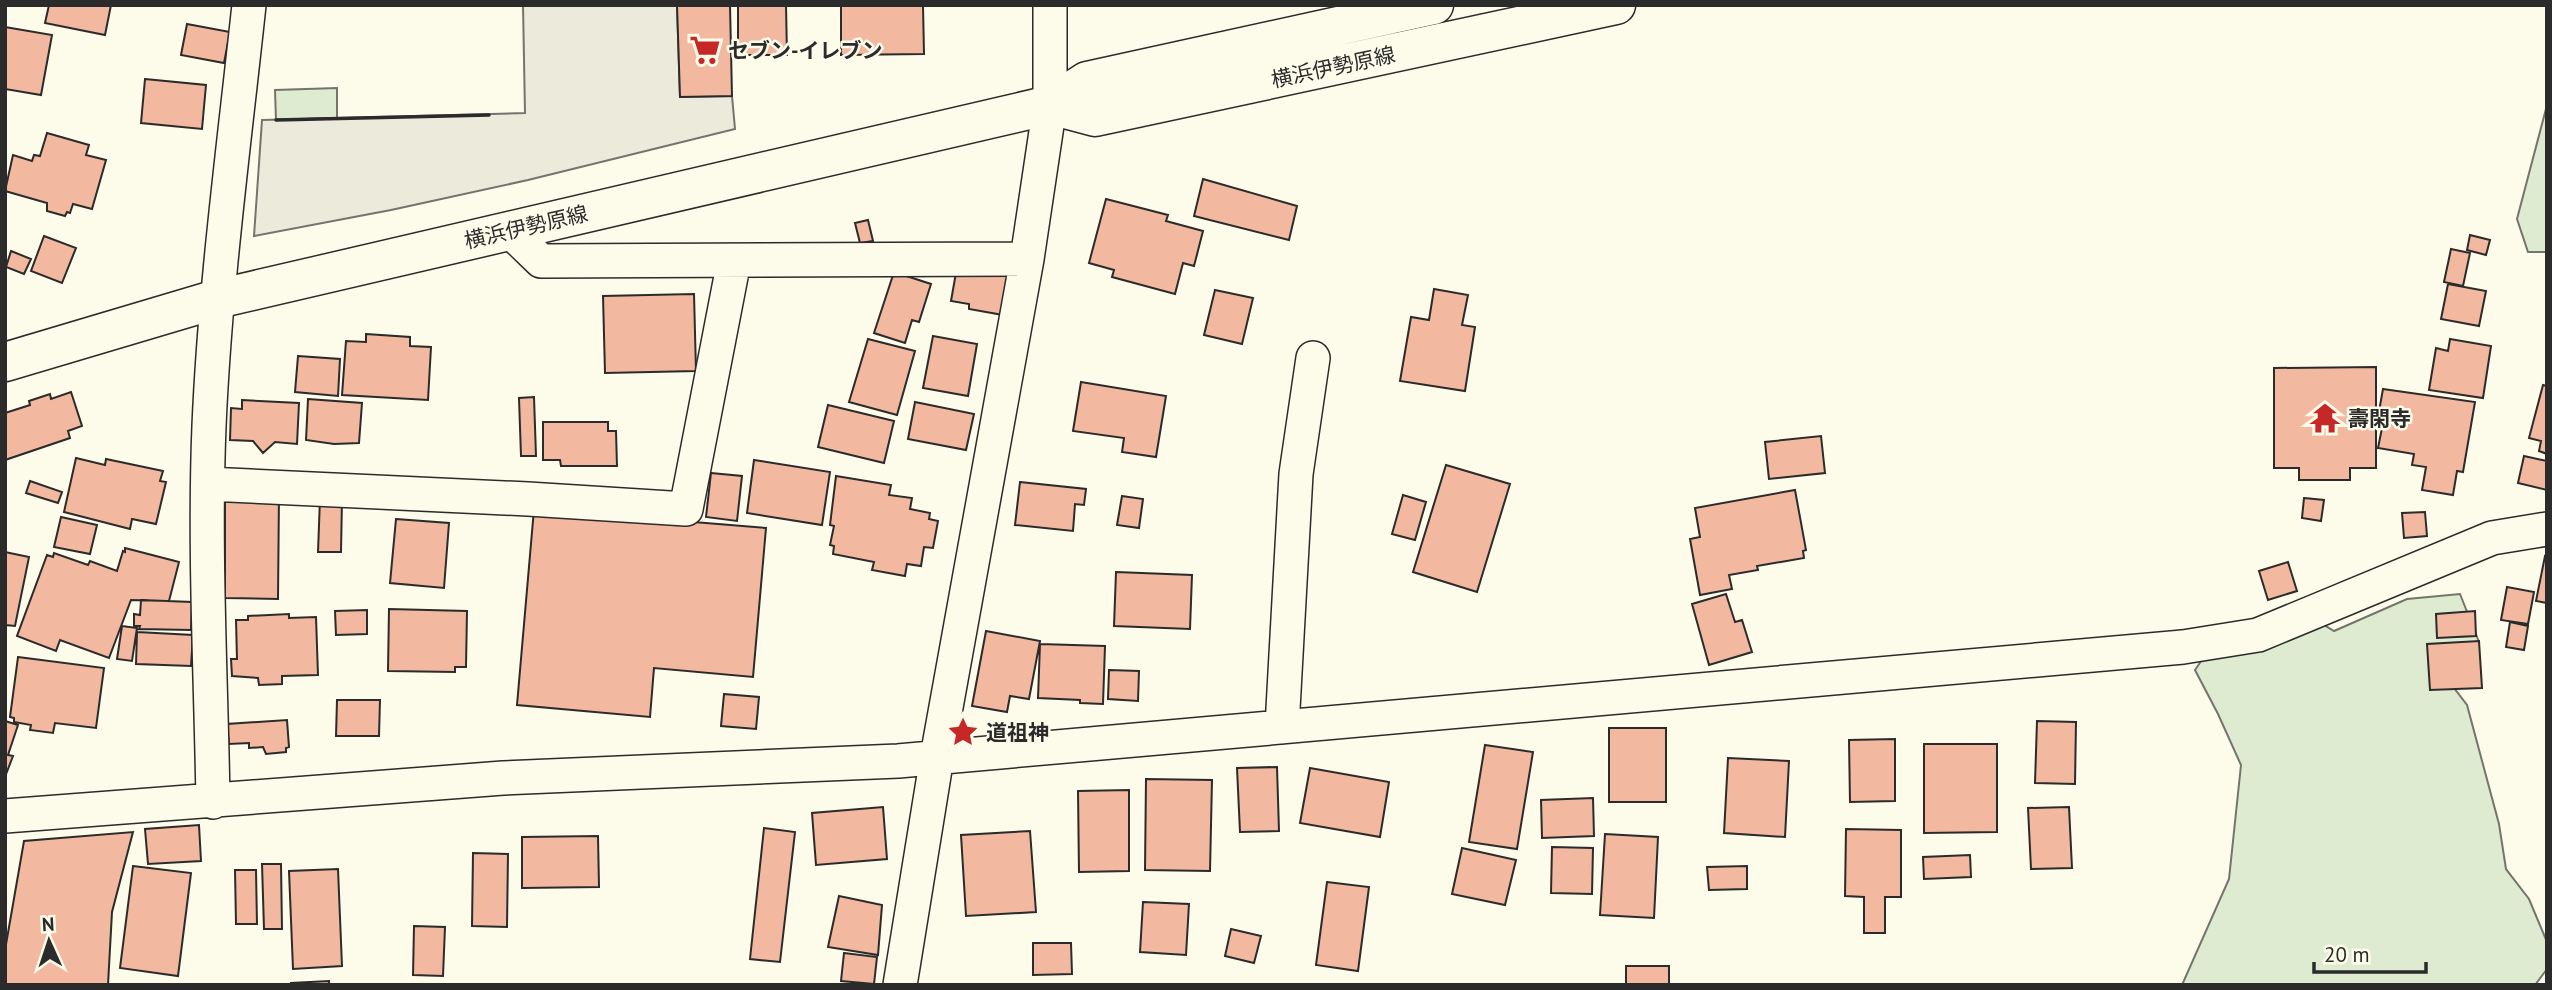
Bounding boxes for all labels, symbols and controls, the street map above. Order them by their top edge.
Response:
supermarket icon: セブン-イレブン [688,33,722,67]
place label: セブン-イレブン [728,37,883,64]
street label: 横浜伊勢原線 [1269,41,1397,93]
street label: 横浜伊勢原線 [462,200,590,254]
temple icon: 壽閑寺 [2308,401,2342,435]
place label: 壽閑寺 [2348,405,2411,432]
place icon: 道祖神 [946,715,980,749]
place label: 道祖神 [986,719,1049,746]
north arrow [14,906,84,976]
text: N [41,912,55,936]
scale bar [2314,930,2426,974]
text: 20 m [2324,941,2370,968]

